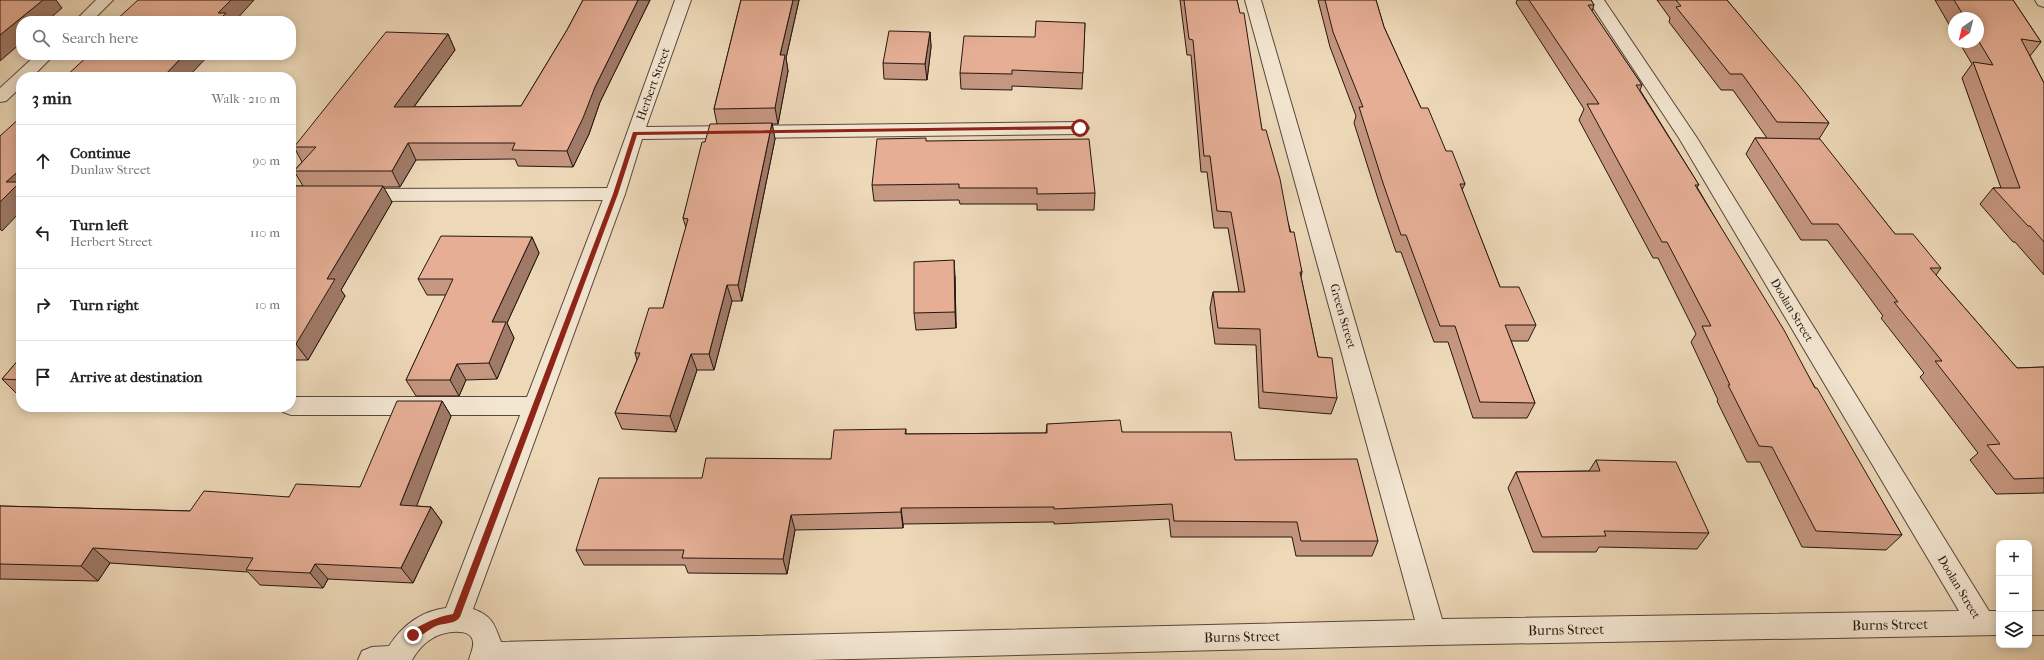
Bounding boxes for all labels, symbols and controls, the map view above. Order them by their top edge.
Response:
north arrow [1948,12,1984,48]
search box [16,16,296,60]
icon: search [30,27,52,49]
text: Search here [62,29,138,47]
street label: Herbert Street [633,45,673,122]
text: 3 min [32,88,72,108]
text: Walk · 210 m [212,91,280,106]
route start [1071,119,1089,137]
text: Continue [70,144,130,162]
icon: ahead [32,150,54,172]
text: 90 m [252,153,280,168]
text: Dunlaw Street [70,162,151,177]
text: Turn left [70,216,128,234]
icon: left [32,222,54,244]
text: 110 m [250,225,280,240]
text: Herbert Street [70,234,153,249]
street label: Doolan Street [1768,276,1817,345]
street label: Green Street [1327,282,1359,351]
icon: right [32,294,54,316]
text: Turn right [70,296,139,314]
text: 10 m [255,297,280,312]
icon: arrive [32,366,54,388]
text: Arrive at destination [70,368,202,386]
map controls [1996,540,2032,648]
button: + [1996,540,2032,576]
street label: Doolan Street [1935,553,1984,622]
button: − [1996,576,2032,612]
button: layers [1996,612,2032,648]
street label: Burns Street [1852,616,1928,634]
street label: Burns Street [1528,621,1604,639]
route end [404,626,422,644]
street label: Burns Street [1204,628,1280,646]

